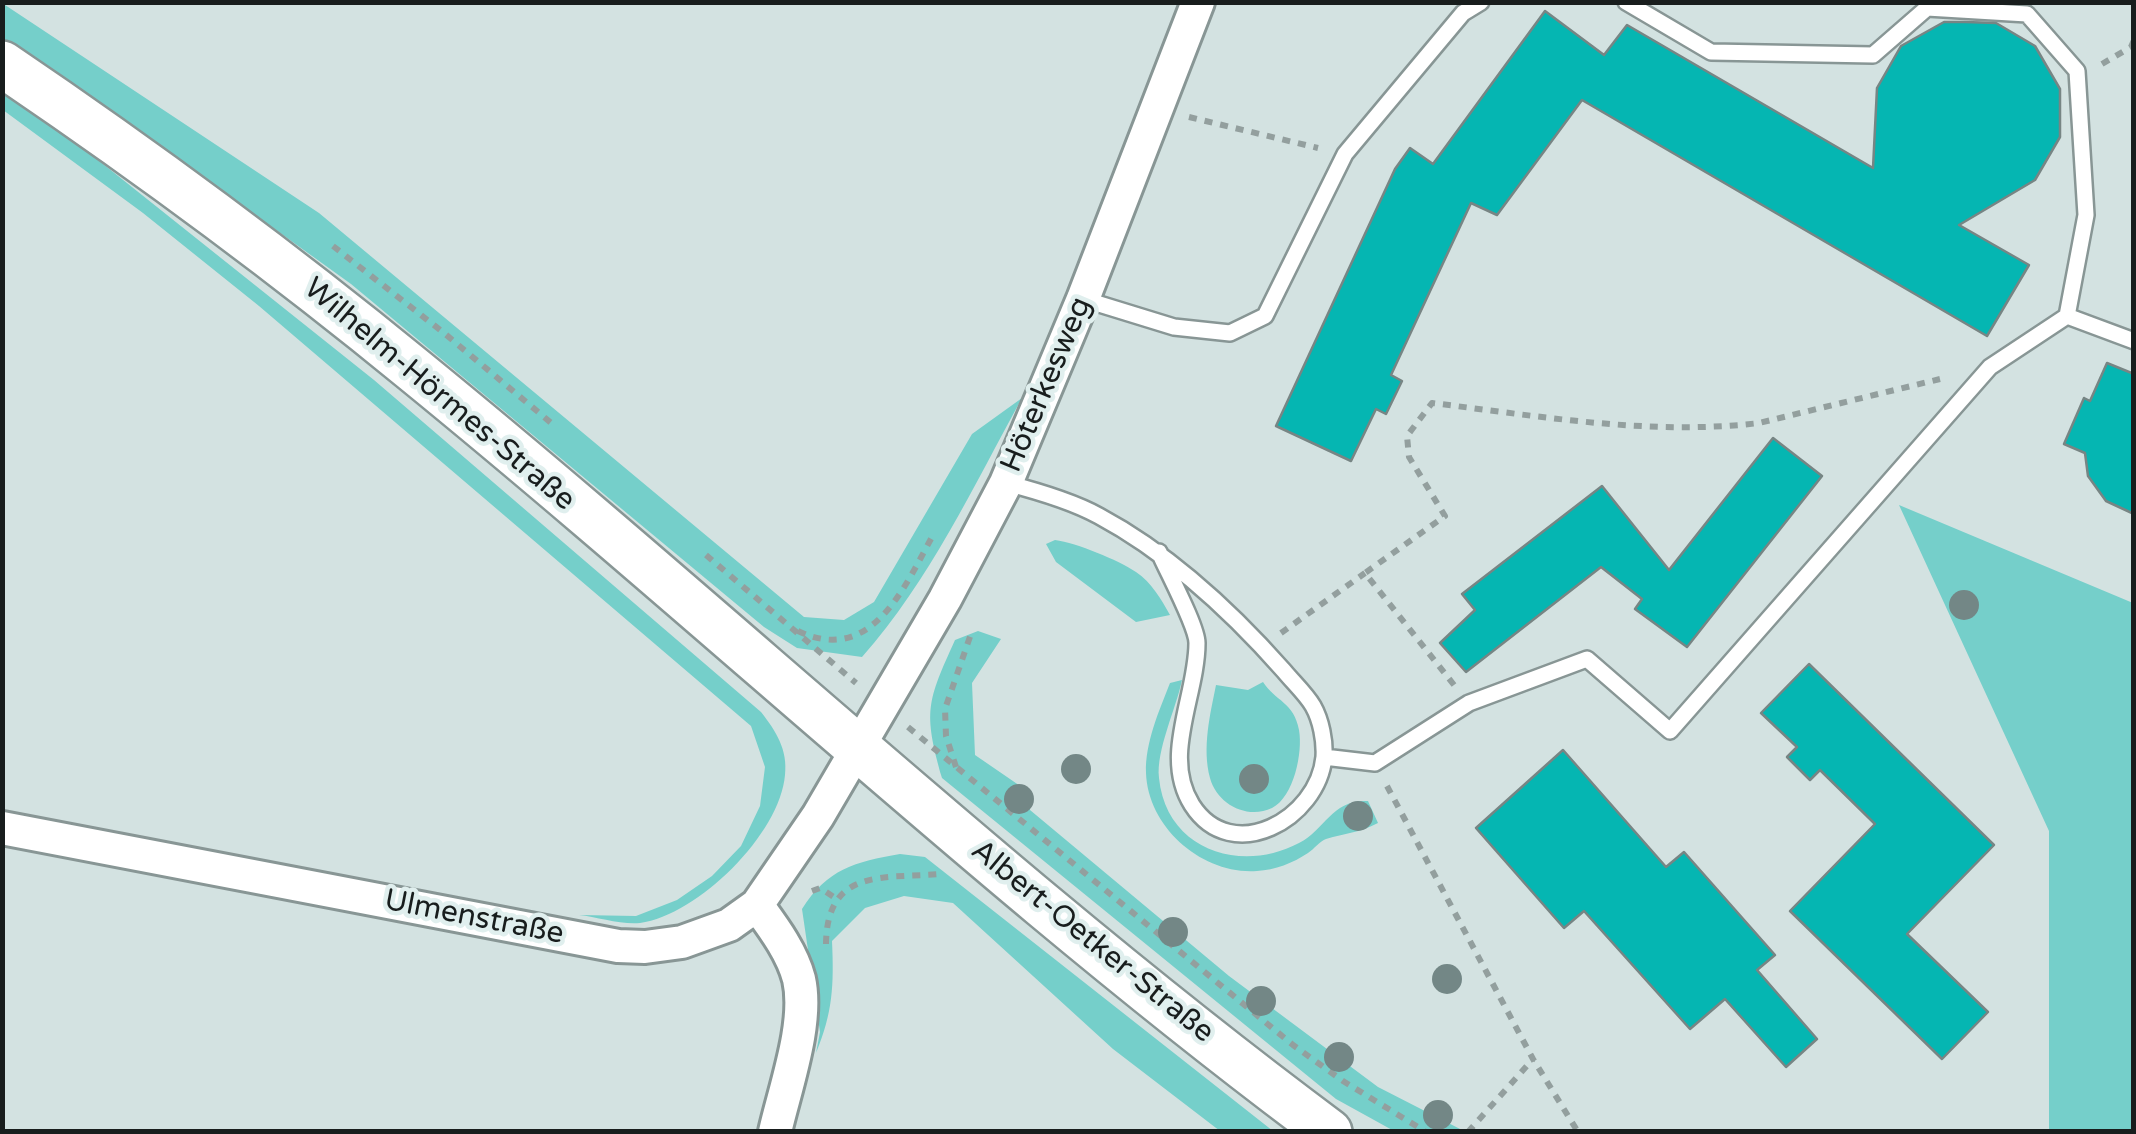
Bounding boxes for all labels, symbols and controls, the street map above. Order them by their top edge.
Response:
street label: Wilhelm-Hörmes-Straße [296,271,582,519]
street label: Höterkesweg [994,292,1100,478]
street label: Albert-Oetker-Straße [963,833,1221,1051]
street label: Ulmenstraße [381,883,567,953]

